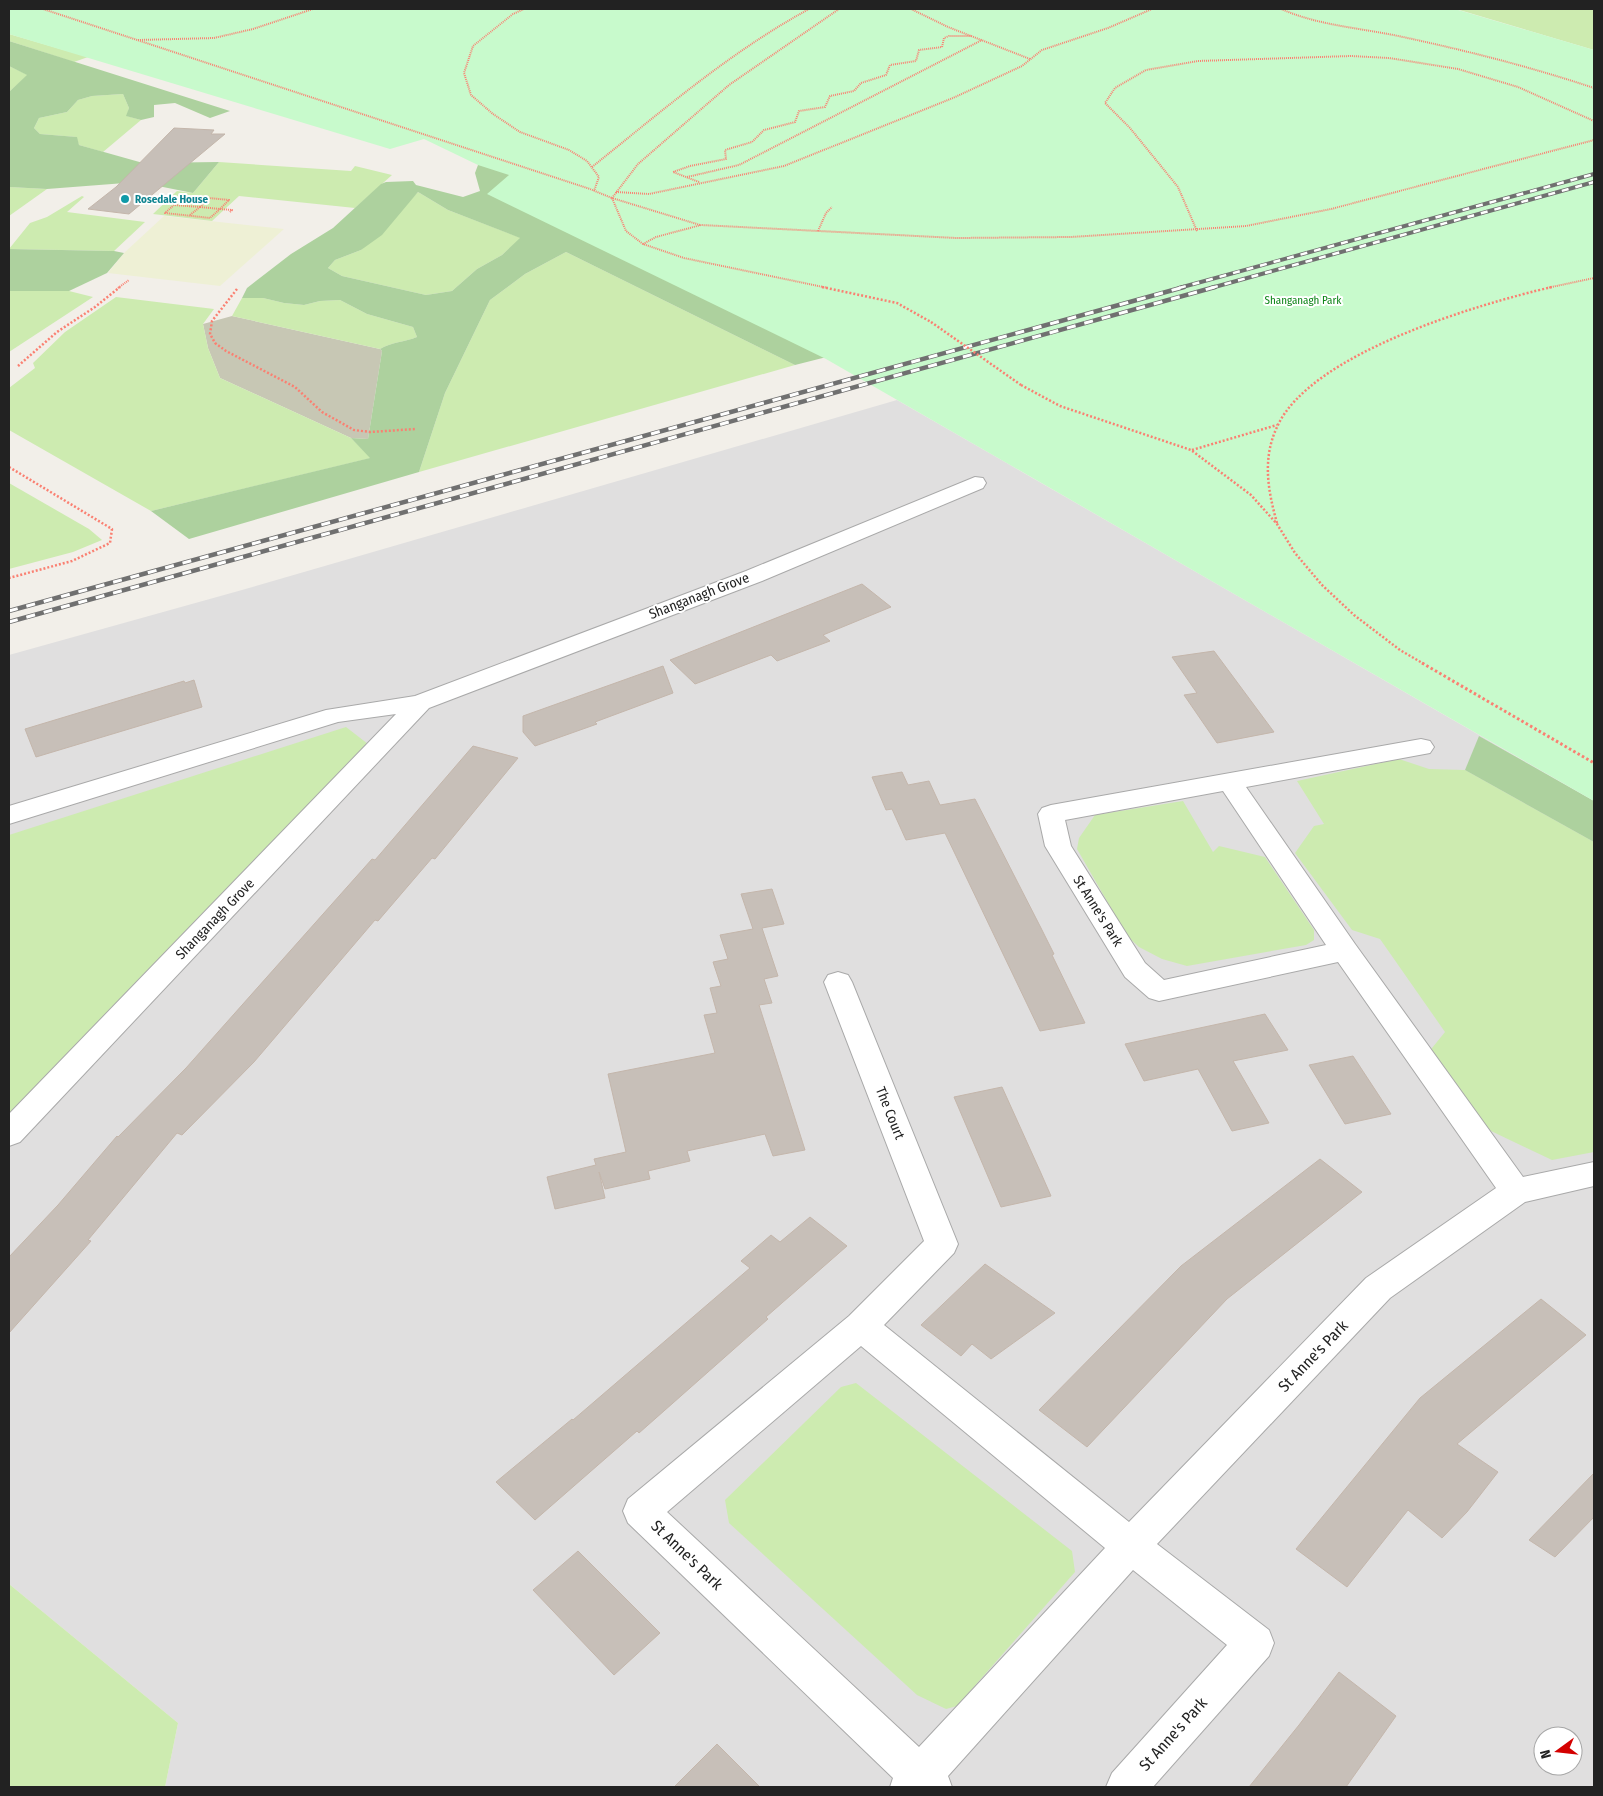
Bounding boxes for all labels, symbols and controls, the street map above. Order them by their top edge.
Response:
marker: Rosedale House [119,193,131,205]
place label: Rosedale House [135,193,208,206]
park label: Shanganagh Park [1265,294,1342,307]
street label: Shanganagh Grove [646,569,752,623]
street label: St Anne's Park [1069,872,1127,950]
street label: Shanganagh Grove [172,875,258,963]
street label: The Court [872,1084,908,1142]
street label: St Anne's Park [1274,1316,1352,1396]
street label: St Anne's Park [647,1516,727,1594]
street label: St Anne's Park [1135,1693,1211,1775]
north arrow [1533,1726,1583,1776]
text: N [1537,1748,1555,1760]

